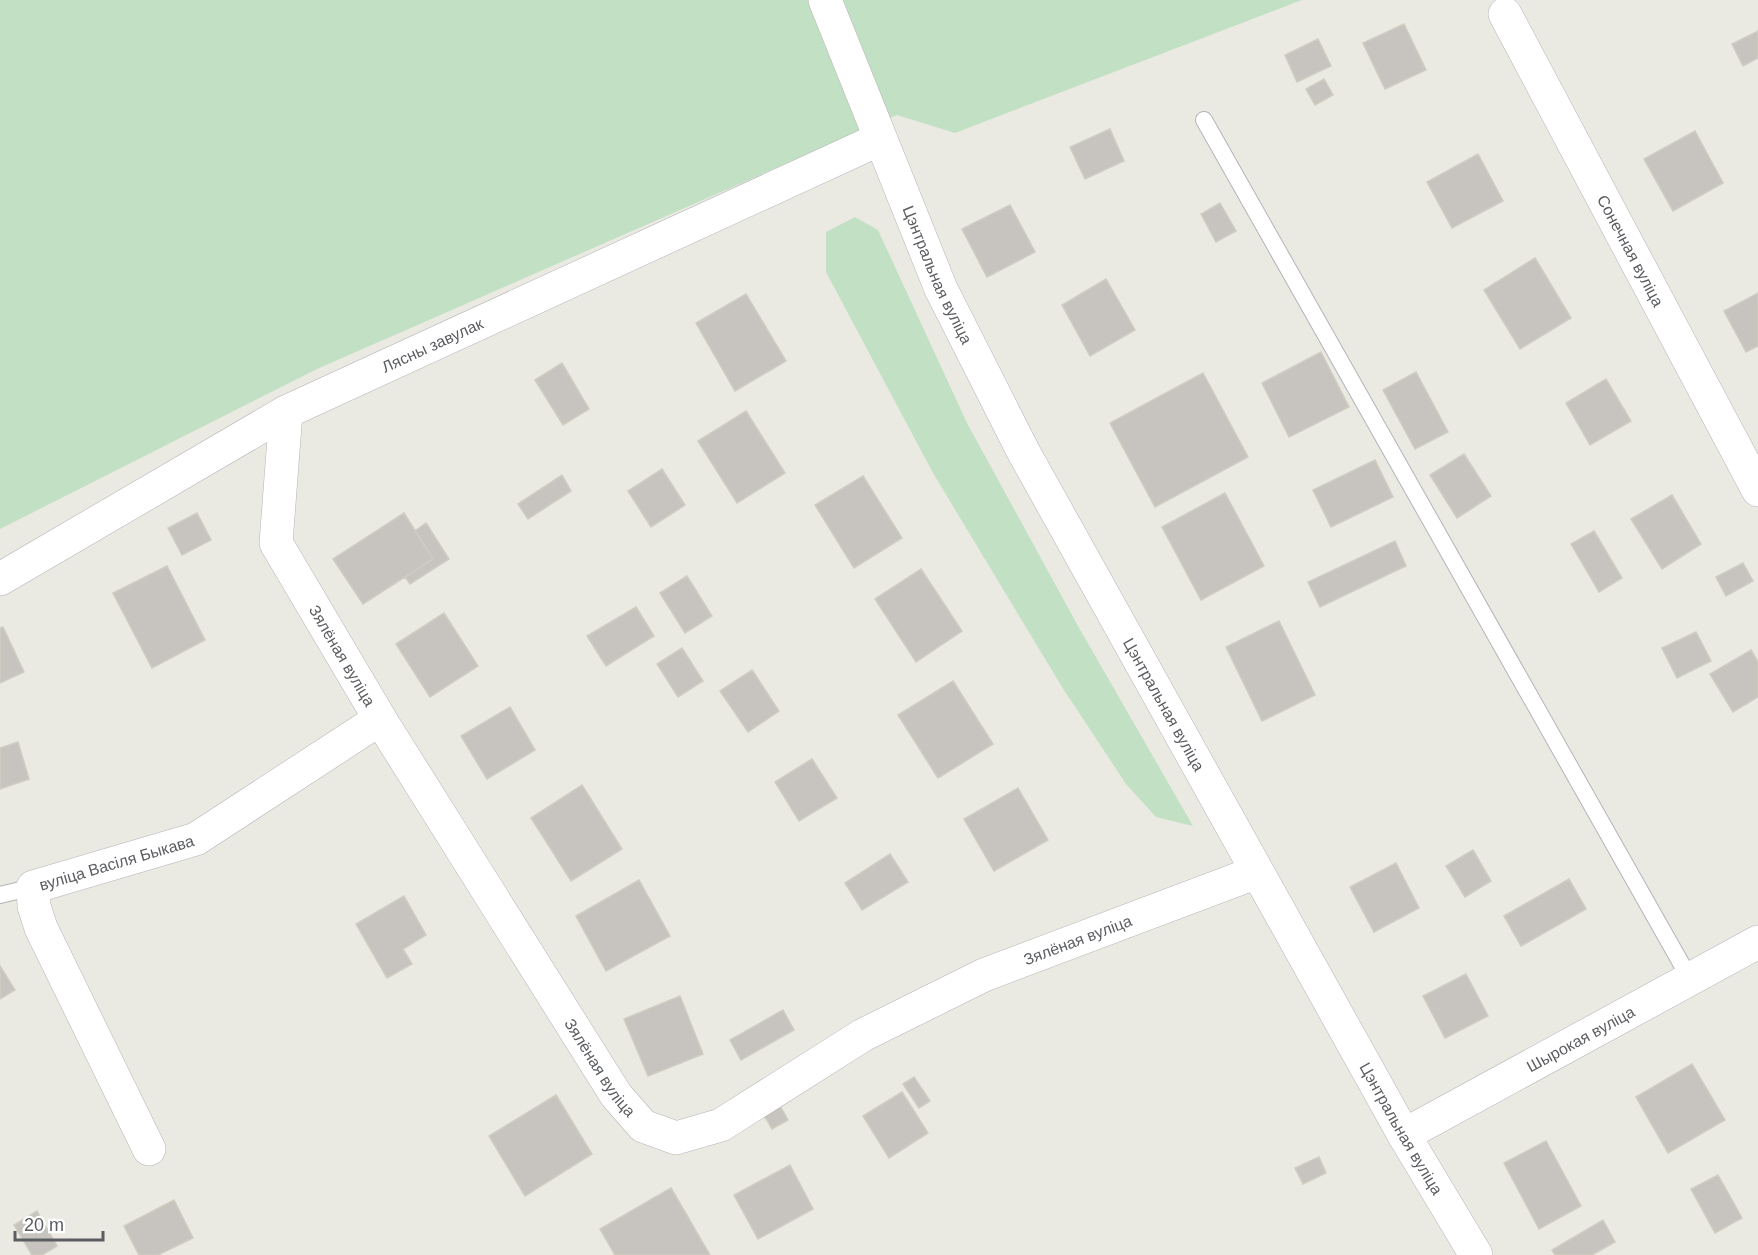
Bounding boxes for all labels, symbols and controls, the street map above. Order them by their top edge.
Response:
street label: Сонечная вуліца [1594,192,1667,310]
street label: Цэнтральная вуліца [899,203,975,347]
street label: Лясны завулак [379,314,486,376]
street label: Зялёная вуліца [306,602,378,709]
street label: Цэнтральная вуліца [1120,635,1208,774]
street label: вуліца Васіля Быкава [37,832,196,894]
street label: Зялёная вуліца [1021,912,1134,968]
street label: Шырокая вуліца [1524,1003,1638,1075]
street label: Зялёная вуліца [561,1015,639,1120]
street label: Цэнтральная вуліца [1356,1060,1446,1198]
scale bar [15,1204,104,1242]
text: 20 m [24,1215,64,1235]

